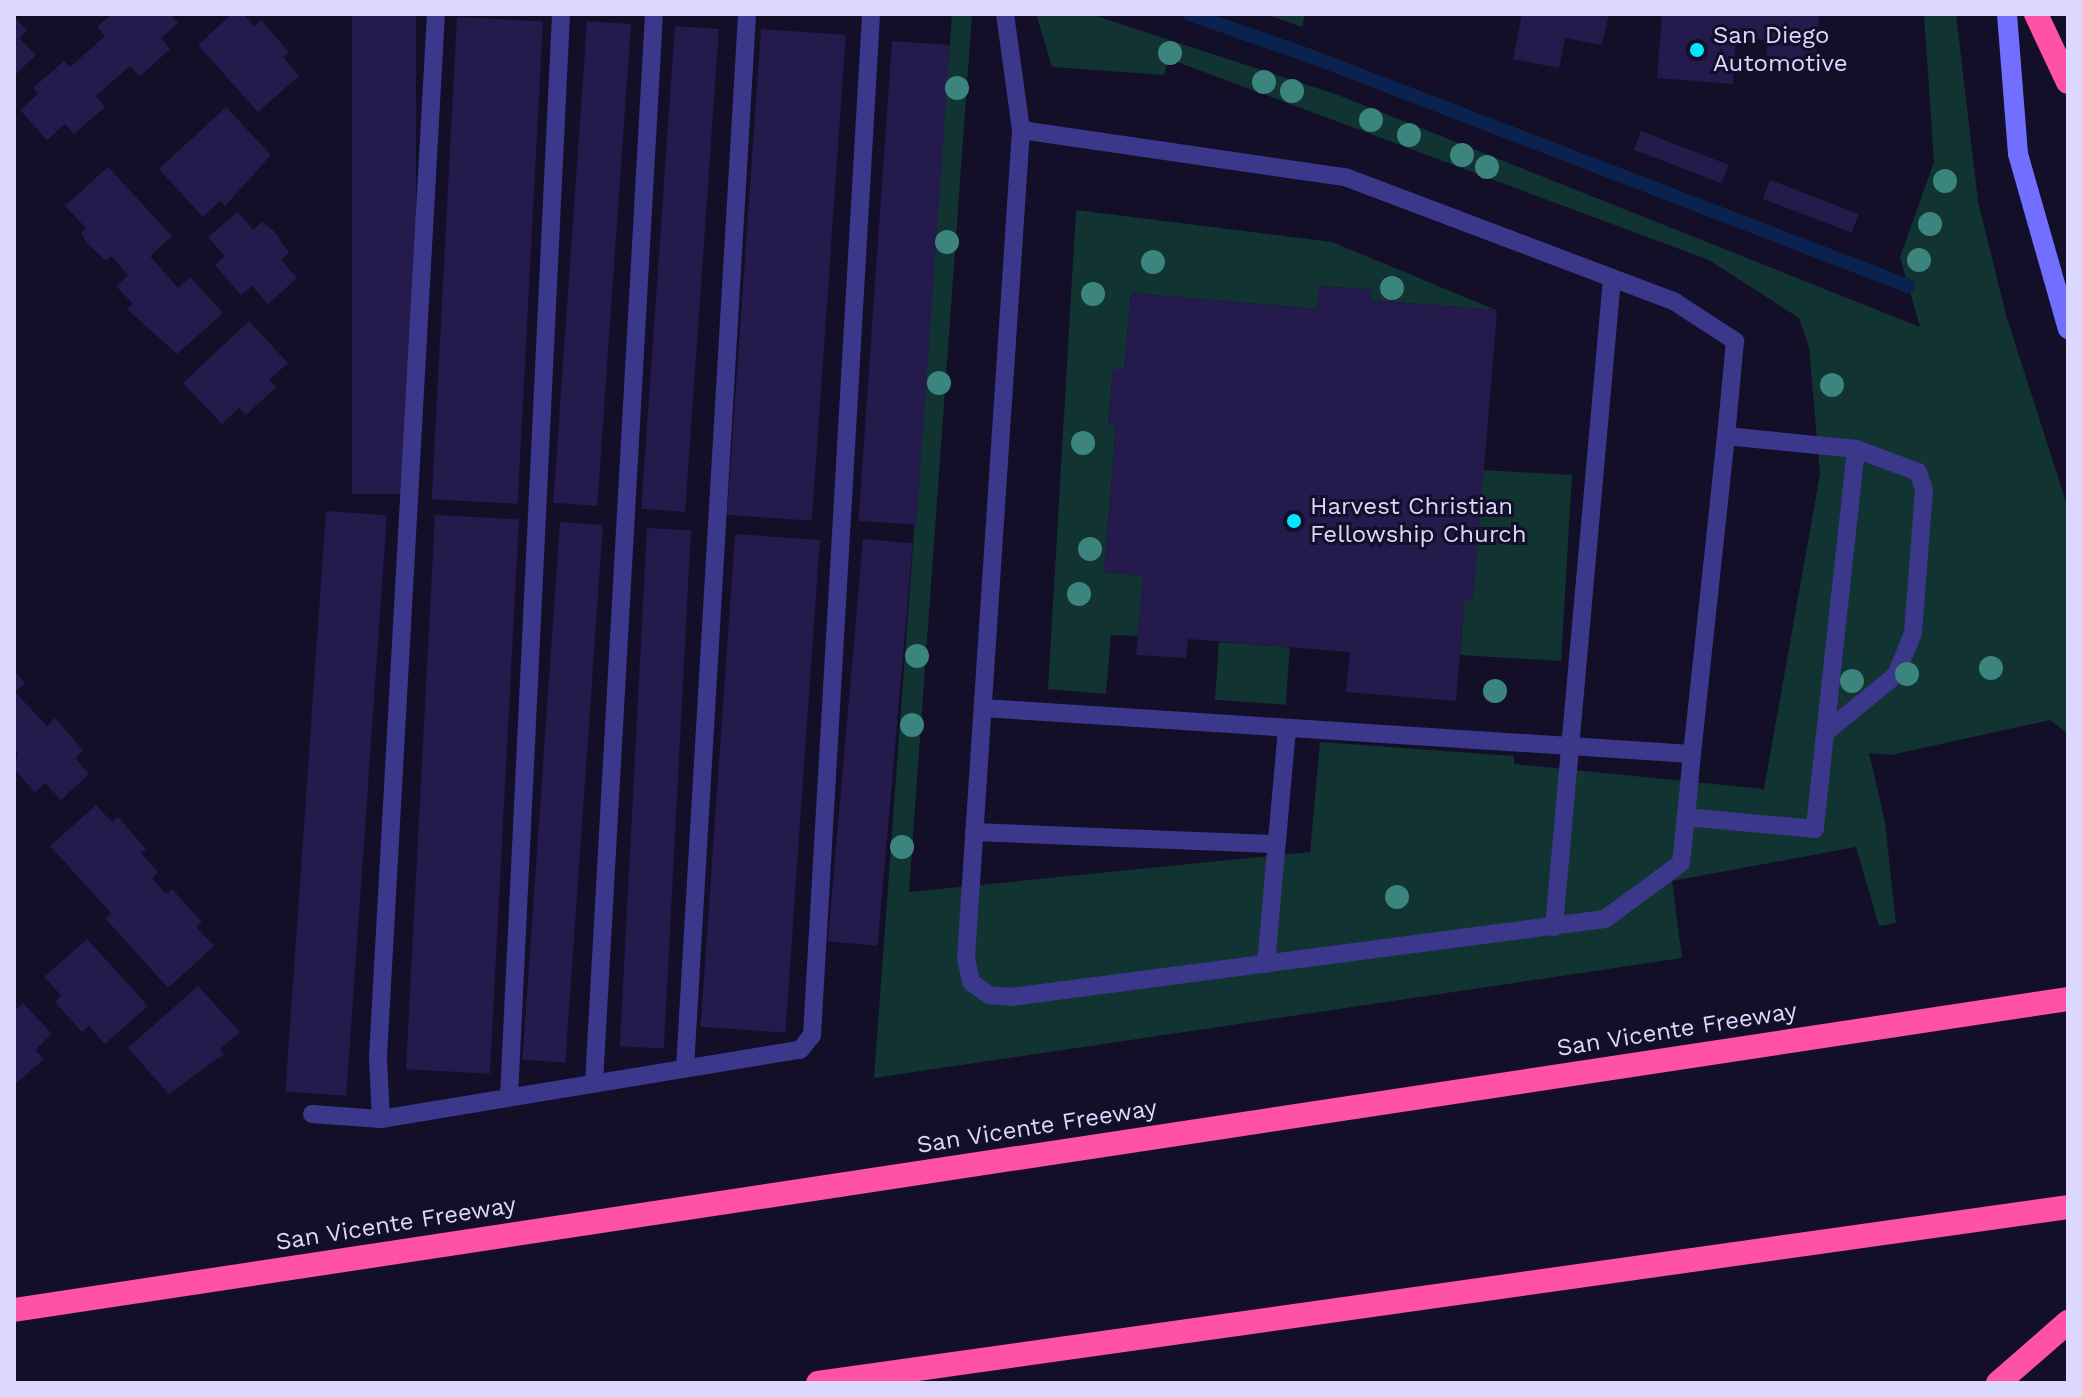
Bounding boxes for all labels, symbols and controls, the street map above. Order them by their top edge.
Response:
place label: San Diego Automotive [1713,22,1848,78]
marker: San Diego Automotive [1688,41,1706,59]
place label: Harvest Christian Fellowship Church [1310,493,1527,549]
marker: Harvest Christian Fellowship Church [1285,512,1303,530]
street label: San Vicente Freeway [1555,997,1799,1063]
street label: San Vicente Freeway [915,1094,1159,1160]
street label: San Vicente Freeway [274,1191,518,1257]

